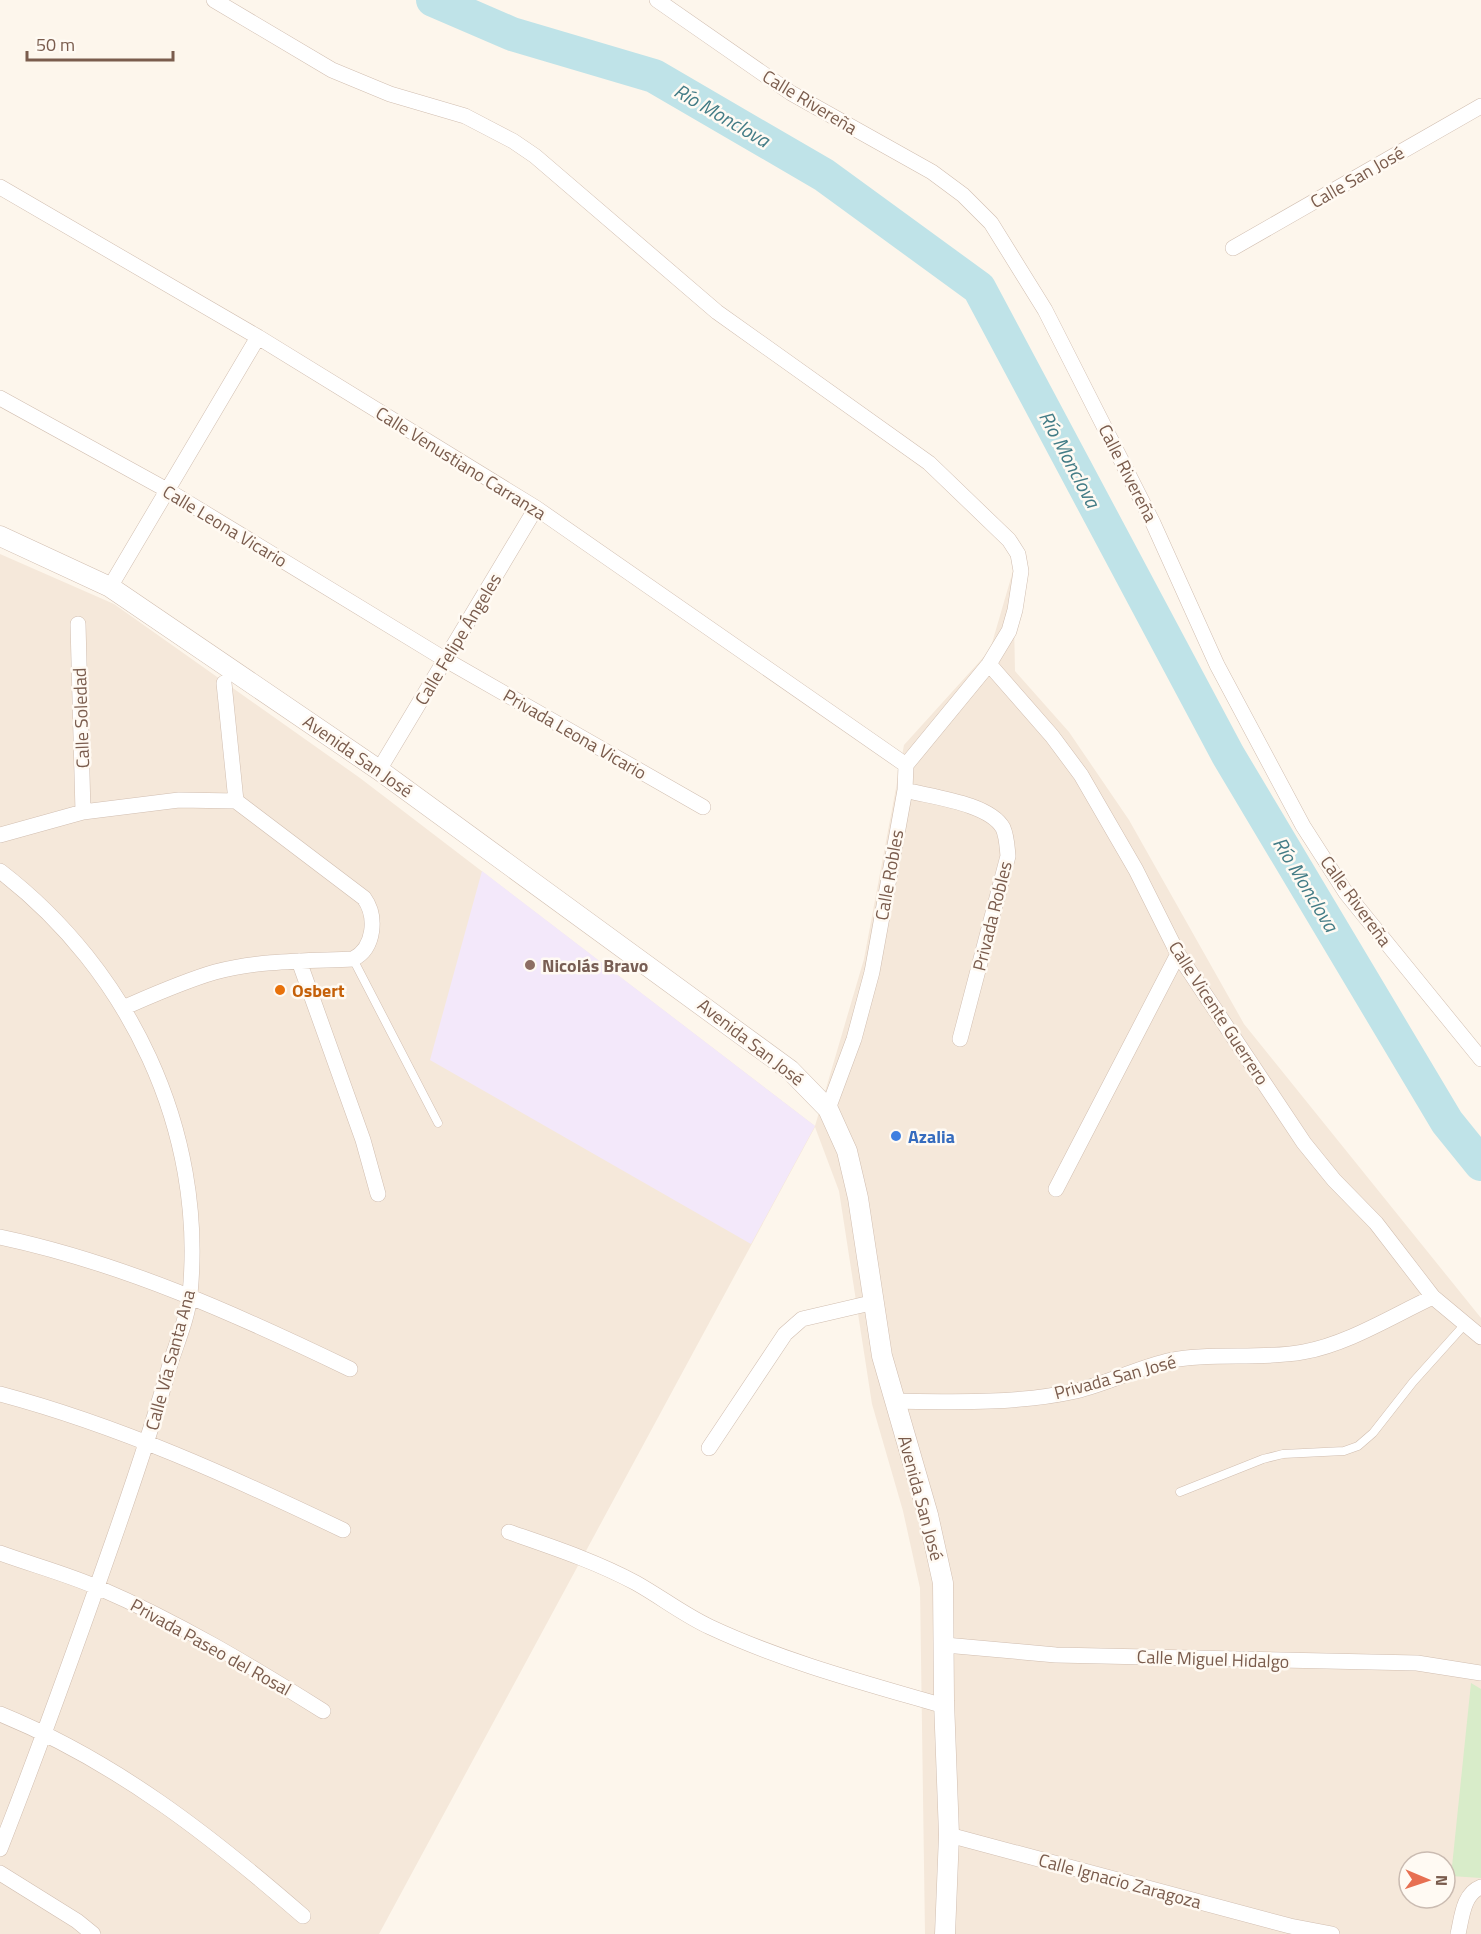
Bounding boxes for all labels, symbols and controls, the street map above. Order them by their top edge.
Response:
scale bar [27,24,172,62]
text: 50 m [36,31,75,58]
street label: Calle Rivereña [757,63,863,141]
water label: Río Monclova [668,75,776,155]
street label: Calle San José [1305,139,1409,215]
street label: Calle Venustiano Carranza [371,400,551,526]
water label: Río Monclova [1031,405,1109,514]
street label: Calle Rivereña [1092,419,1164,527]
street label: Calle Leona Vicario [158,478,292,574]
street label: Calle Felipe Ángeles [408,568,508,710]
street label: Calle Soledad [66,667,96,769]
street label: Privada Leona Vicario [498,682,652,786]
street label: Avenida San José [298,708,418,804]
street label: Calle Robles [868,828,910,922]
water label: Río Monclova [1265,831,1347,938]
street label: Calle Rivereña [1314,850,1398,952]
street label: Privada Robles [965,858,1019,974]
street label: Calle Vicente Guerrero [1162,936,1276,1090]
place label: Nicolás Bravo [542,952,648,979]
marker: Nicolás Bravo [523,958,537,972]
place label: Osbert [292,977,345,1004]
marker: Osbert [273,983,287,997]
street label: Avenida San José [692,992,810,1092]
place label: Azalia [908,1123,955,1150]
marker: Azalia [889,1129,903,1143]
street label: Calle Vía Santa Ana [138,1287,202,1433]
street label: Privada San José [1051,1348,1179,1406]
street label: Avenida San José [891,1432,951,1564]
street label: Privada Paseo del Rosal [126,1592,296,1702]
street label: Calle Miguel Hidalgo [1136,1643,1290,1675]
street label: Calle Ignacio Zaragoza [1036,1846,1204,1916]
north arrow [1397,1850,1457,1910]
text: N [1430,1875,1454,1886]

